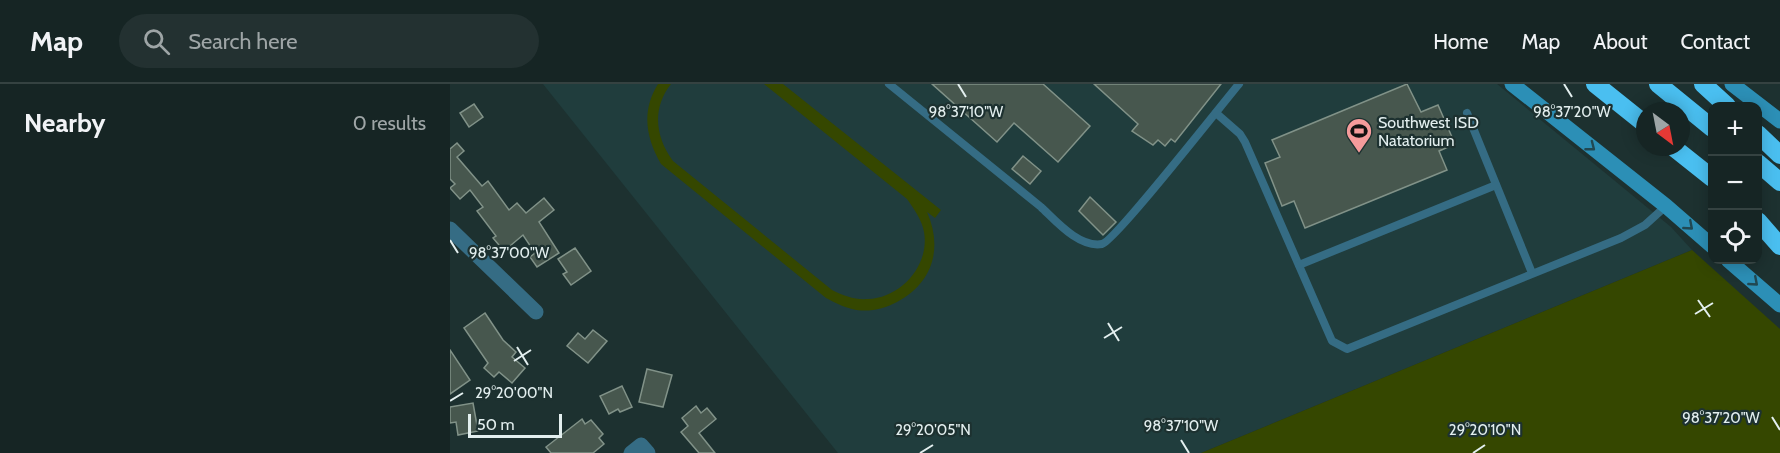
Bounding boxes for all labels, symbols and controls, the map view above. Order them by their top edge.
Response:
search box [119,14,539,68]
text: Map [30,24,83,58]
icon: search [140,25,173,58]
text: Search here [188,28,297,55]
text: Home [1433,29,1489,54]
text: Map [1522,29,1560,54]
text: About [1593,29,1647,54]
text: Contact [1680,29,1750,54]
north arrow [1636,102,1690,156]
map controls [1708,102,1762,264]
button: + [1708,102,1762,156]
text: 98°37'10"W [929,103,1004,121]
text: 98°37'20"W [1533,103,1612,121]
text: Nearby [24,107,105,139]
text: 0 results [353,111,426,135]
place label: Southwest ISD Natatorium [1378,113,1479,150]
sports icon: Southwest ISD Natatorium [1344,116,1374,154]
one-way arrow [1584,139,1595,150]
button: − [1708,156,1762,210]
button: locate [1708,210,1762,264]
one-way arrow [1682,219,1693,230]
text: 98°37'00"W [469,244,550,262]
one-way arrow [1747,275,1758,286]
text: 29°20'00"N [475,384,553,402]
text: 98°37'20"W [1682,409,1761,427]
scale bar [468,411,562,438]
text: 50 m [477,415,514,434]
text: 98°37'10"W [1144,417,1219,435]
text: 29°20'05"N [895,421,971,439]
text: 29°20'10"N [1449,421,1521,439]

